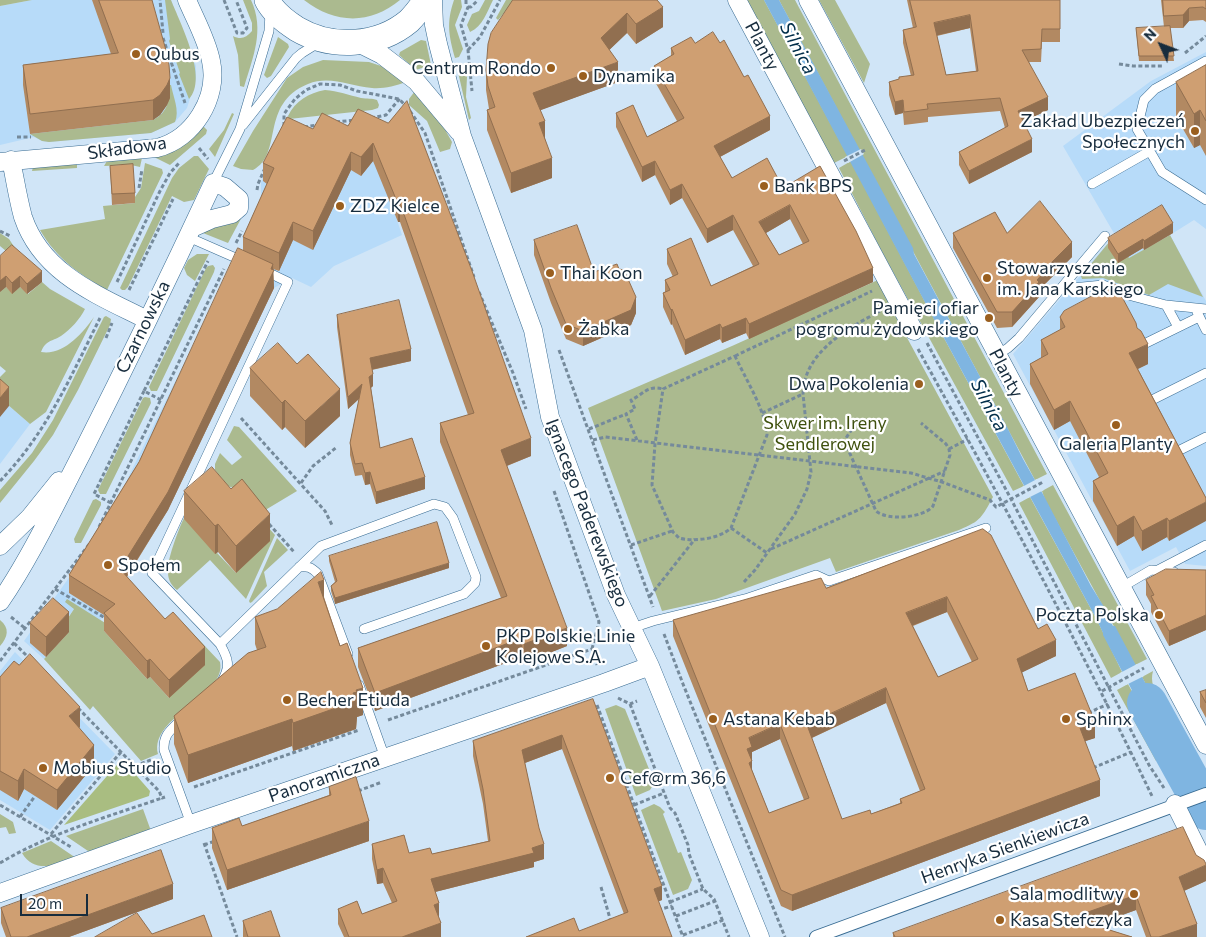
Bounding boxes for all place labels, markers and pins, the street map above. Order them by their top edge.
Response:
place label: Qubus [146,43,200,65]
marker: Qubus [130,48,142,60]
place label: Centrum Rondo [411,57,541,79]
marker: Centrum Rondo [545,62,557,74]
place label: Dynamika [593,65,675,87]
marker: Dynamika [577,70,589,82]
place label: Zakład Ubezpieczeń Społecznych [1020,110,1185,152]
marker: Zakład Ubezpieczeń Społecznych [1189,125,1201,137]
place label: Bank BPS [774,175,852,197]
marker: Bank BPS [758,180,770,192]
place label: ZDZ Kielce [350,195,440,217]
marker: ZDZ Kielce [334,200,346,212]
place label: Stowarzyszenie im. Jana Karskiego [997,257,1144,300]
place label: Thai Koon [560,262,643,284]
marker: Thai Koon [544,267,556,279]
marker: Stowarzyszenie im. Jana Karskiego [981,272,993,284]
place label: Pamięci ofiar pogromu żydowskiego [795,297,979,340]
marker: Pamięci ofiar pogromu żydowskiego [983,312,995,324]
place label: Żabka [578,318,629,340]
marker: Żabka [562,323,574,335]
place label: Dwa Pokolenia [788,373,909,395]
marker: Dwa Pokolenia [913,378,925,390]
marker: Galeria Planty [1110,419,1122,431]
place label: Galeria Planty [1059,433,1173,455]
place label: Społem [118,554,181,576]
marker: Społem [102,559,114,571]
place label: Poczta Polska [1036,604,1149,626]
marker: Poczta Polska [1153,609,1165,621]
place label: PKP Polskie Linie Kolejowe S.A. [496,625,635,668]
marker: PKP Polskie Linie Kolejowe S.A. [480,640,492,652]
place label: Becher Etiuda [297,689,410,711]
marker: Becher Etiuda [281,694,293,706]
place label: Astana Kebab [723,708,835,730]
place label: Sphinx [1076,708,1132,730]
marker: Astana Kebab [707,713,719,725]
marker: Sphinx [1060,713,1072,725]
place label: Mobius Studio [53,757,171,779]
marker: Mobius Studio [37,762,49,774]
place label: Cef@rm 36,6 [620,767,726,789]
marker: Cef@rm 36,6 [604,772,616,784]
place label: Sala modlitwy [1009,883,1124,905]
marker: Sala modlitwy [1128,888,1140,900]
place label: Kasa Stefczyka [1010,909,1133,931]
marker: Kasa Stefczyka [994,914,1006,926]

